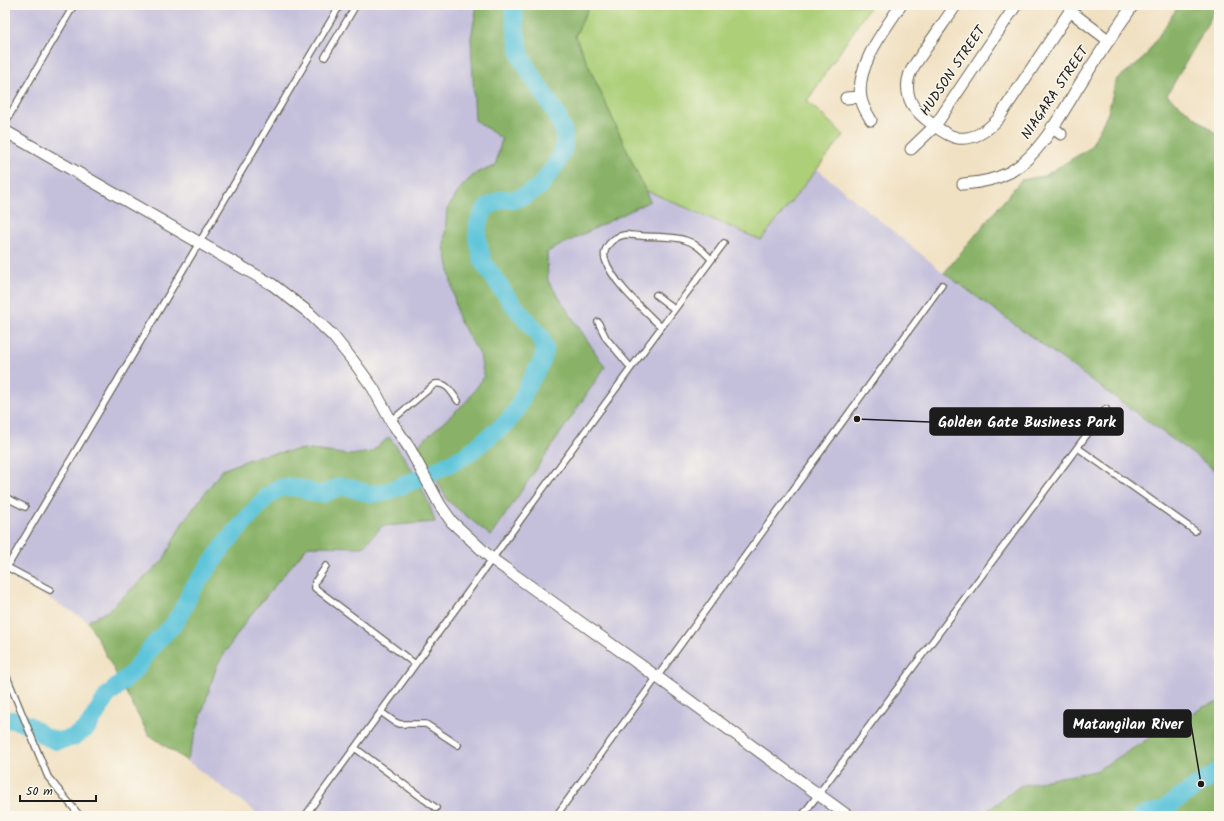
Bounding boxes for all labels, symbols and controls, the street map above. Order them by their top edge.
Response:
street label: HUDSON STREET [915,20,992,121]
street label: NIAGARA STREET [1015,41,1095,144]
callout: Golden Gate Business Park [930,408,1123,435]
text: Golden Gate Business Park [938,411,1116,435]
callout: Matangilan River [1064,710,1191,737]
text: Matangilan River [1073,713,1184,737]
scale bar [20,777,96,803]
text: 50 m [26,782,53,801]

